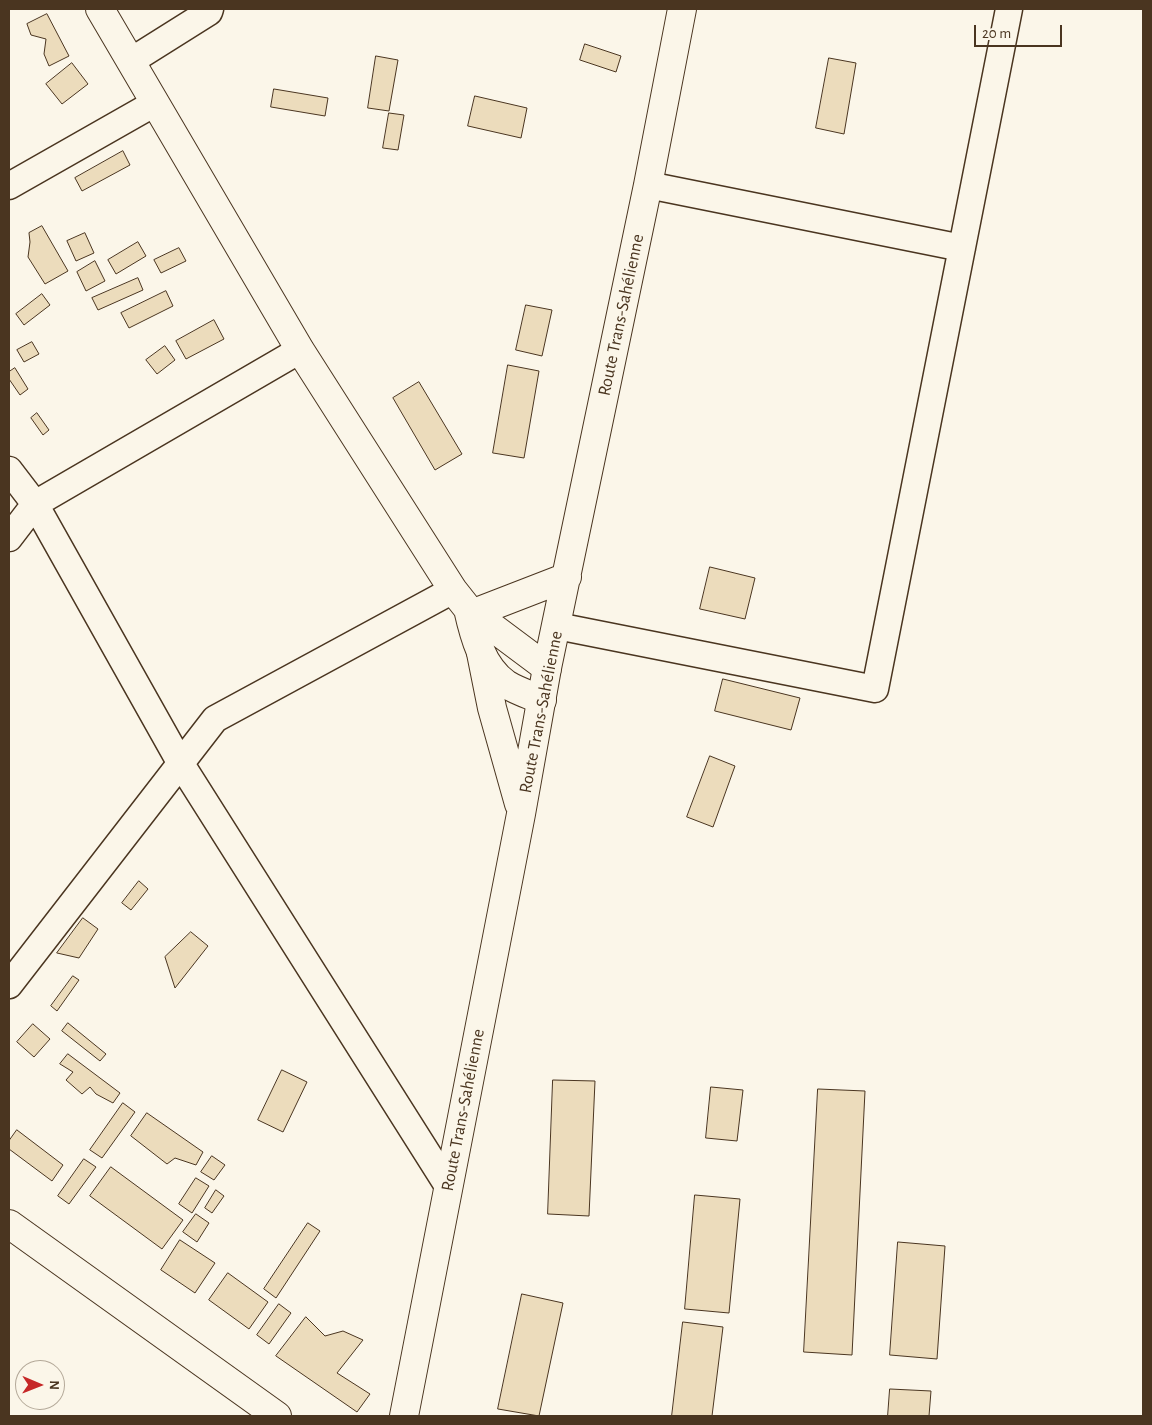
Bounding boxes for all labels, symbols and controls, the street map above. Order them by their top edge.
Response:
scale bar [977,15,1064,47]
text: 20 m [982,26,1011,41]
street label: Route Trans-Sahélienne [593,232,649,398]
street label: Route Trans-Sahélienne [515,629,567,795]
street label: Route Trans-Sahélienne [437,1027,489,1193]
north arrow [15,1360,65,1410]
text: N [47,1380,61,1390]

